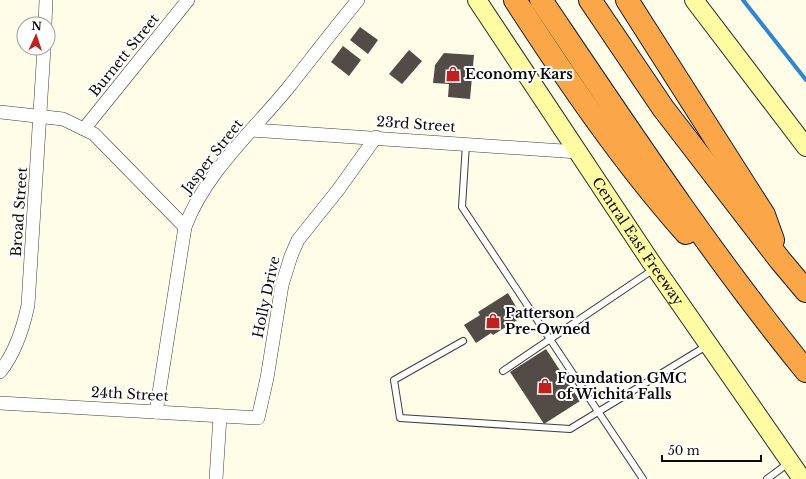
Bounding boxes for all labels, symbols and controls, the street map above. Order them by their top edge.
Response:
street label: Burnett Street [85,9,163,100]
north arrow [16,16,56,56]
text: N [31,19,43,33]
shop icon: Economy Kars [444,65,462,83]
place label: Economy Kars [465,65,573,83]
street label: 23rd Street [376,112,457,136]
street label: Jasper Street [176,115,247,198]
street label: Broad Street [7,166,31,257]
street label: Central East Freeway [588,174,688,309]
street label: Holly Drive [249,254,283,340]
place label: Patterson Pre-Owned [505,304,591,338]
shop icon: Patterson Pre-Owned [484,312,502,330]
place label: Foundation GMC of Wichita Falls [557,369,686,403]
shop icon: Foundation GMC of Wichita Falls [536,377,554,395]
street label: 24th Street [91,383,170,405]
scale bar [662,437,761,463]
text: 50 m [668,443,700,458]

